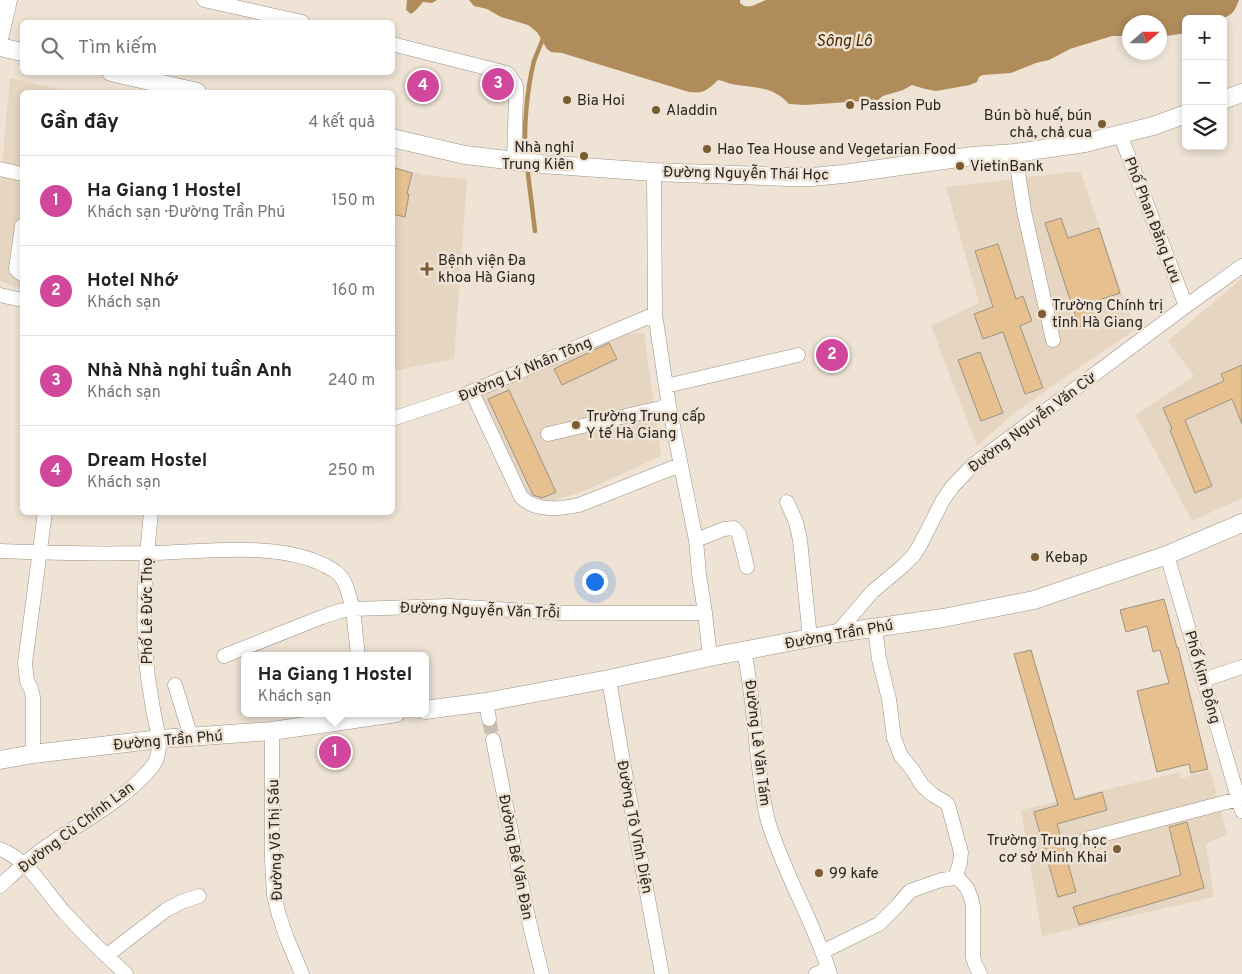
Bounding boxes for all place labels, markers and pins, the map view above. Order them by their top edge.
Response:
pin: 3 [482,65,514,103]
pin: 4 [407,67,439,105]
place label: Bia Hoi [577,92,625,111]
marker: Bia Hoi [561,94,573,106]
place label: Passion Pub [860,97,941,116]
marker: Passion Pub [844,99,856,111]
place label: Aladdin [666,102,717,121]
marker: Aladdin [650,104,662,116]
place label: Bún bò huế, bún chả, chả cua [984,106,1092,143]
marker: Bún bò huế, bún chả, chả cua [1096,118,1108,130]
place label: Nhà nghỉ Trung Kiên [501,139,574,175]
place label: Hao Tea House and Vegetarian Food [717,141,956,160]
marker: Hao Tea House and Vegetarian Food [701,143,713,155]
marker: Nhà nghỉ Trung Kiên [578,150,590,162]
place label: VietinBank [970,158,1044,177]
marker: VietinBank [954,160,966,172]
place label: Bệnh viện Đa khoa Hà Giang [438,252,535,288]
marker: Bệnh viện Đa khoa Hà Giang [420,262,434,276]
place label: Trường Chính trị tỉnh Hà Giang [1052,297,1163,333]
marker: Trường Chính trị tỉnh Hà Giang [1036,308,1048,320]
pin: 2 [816,336,848,374]
place label: Trường Trung cấp Y tế Hà Giang [586,407,706,444]
marker: Trường Trung cấp Y tế Hà Giang [570,419,582,431]
place label: Kebap [1045,549,1088,568]
marker: Kebap [1029,551,1041,563]
pin: 1 [319,733,351,771]
place label: Trường Trung học cơ sở Minh Khai [986,832,1107,868]
marker: Trường Trung học cơ sở Minh Khai [1111,843,1123,855]
place label: 99 kafe [829,865,879,884]
marker: 99 kafe [813,867,825,879]

